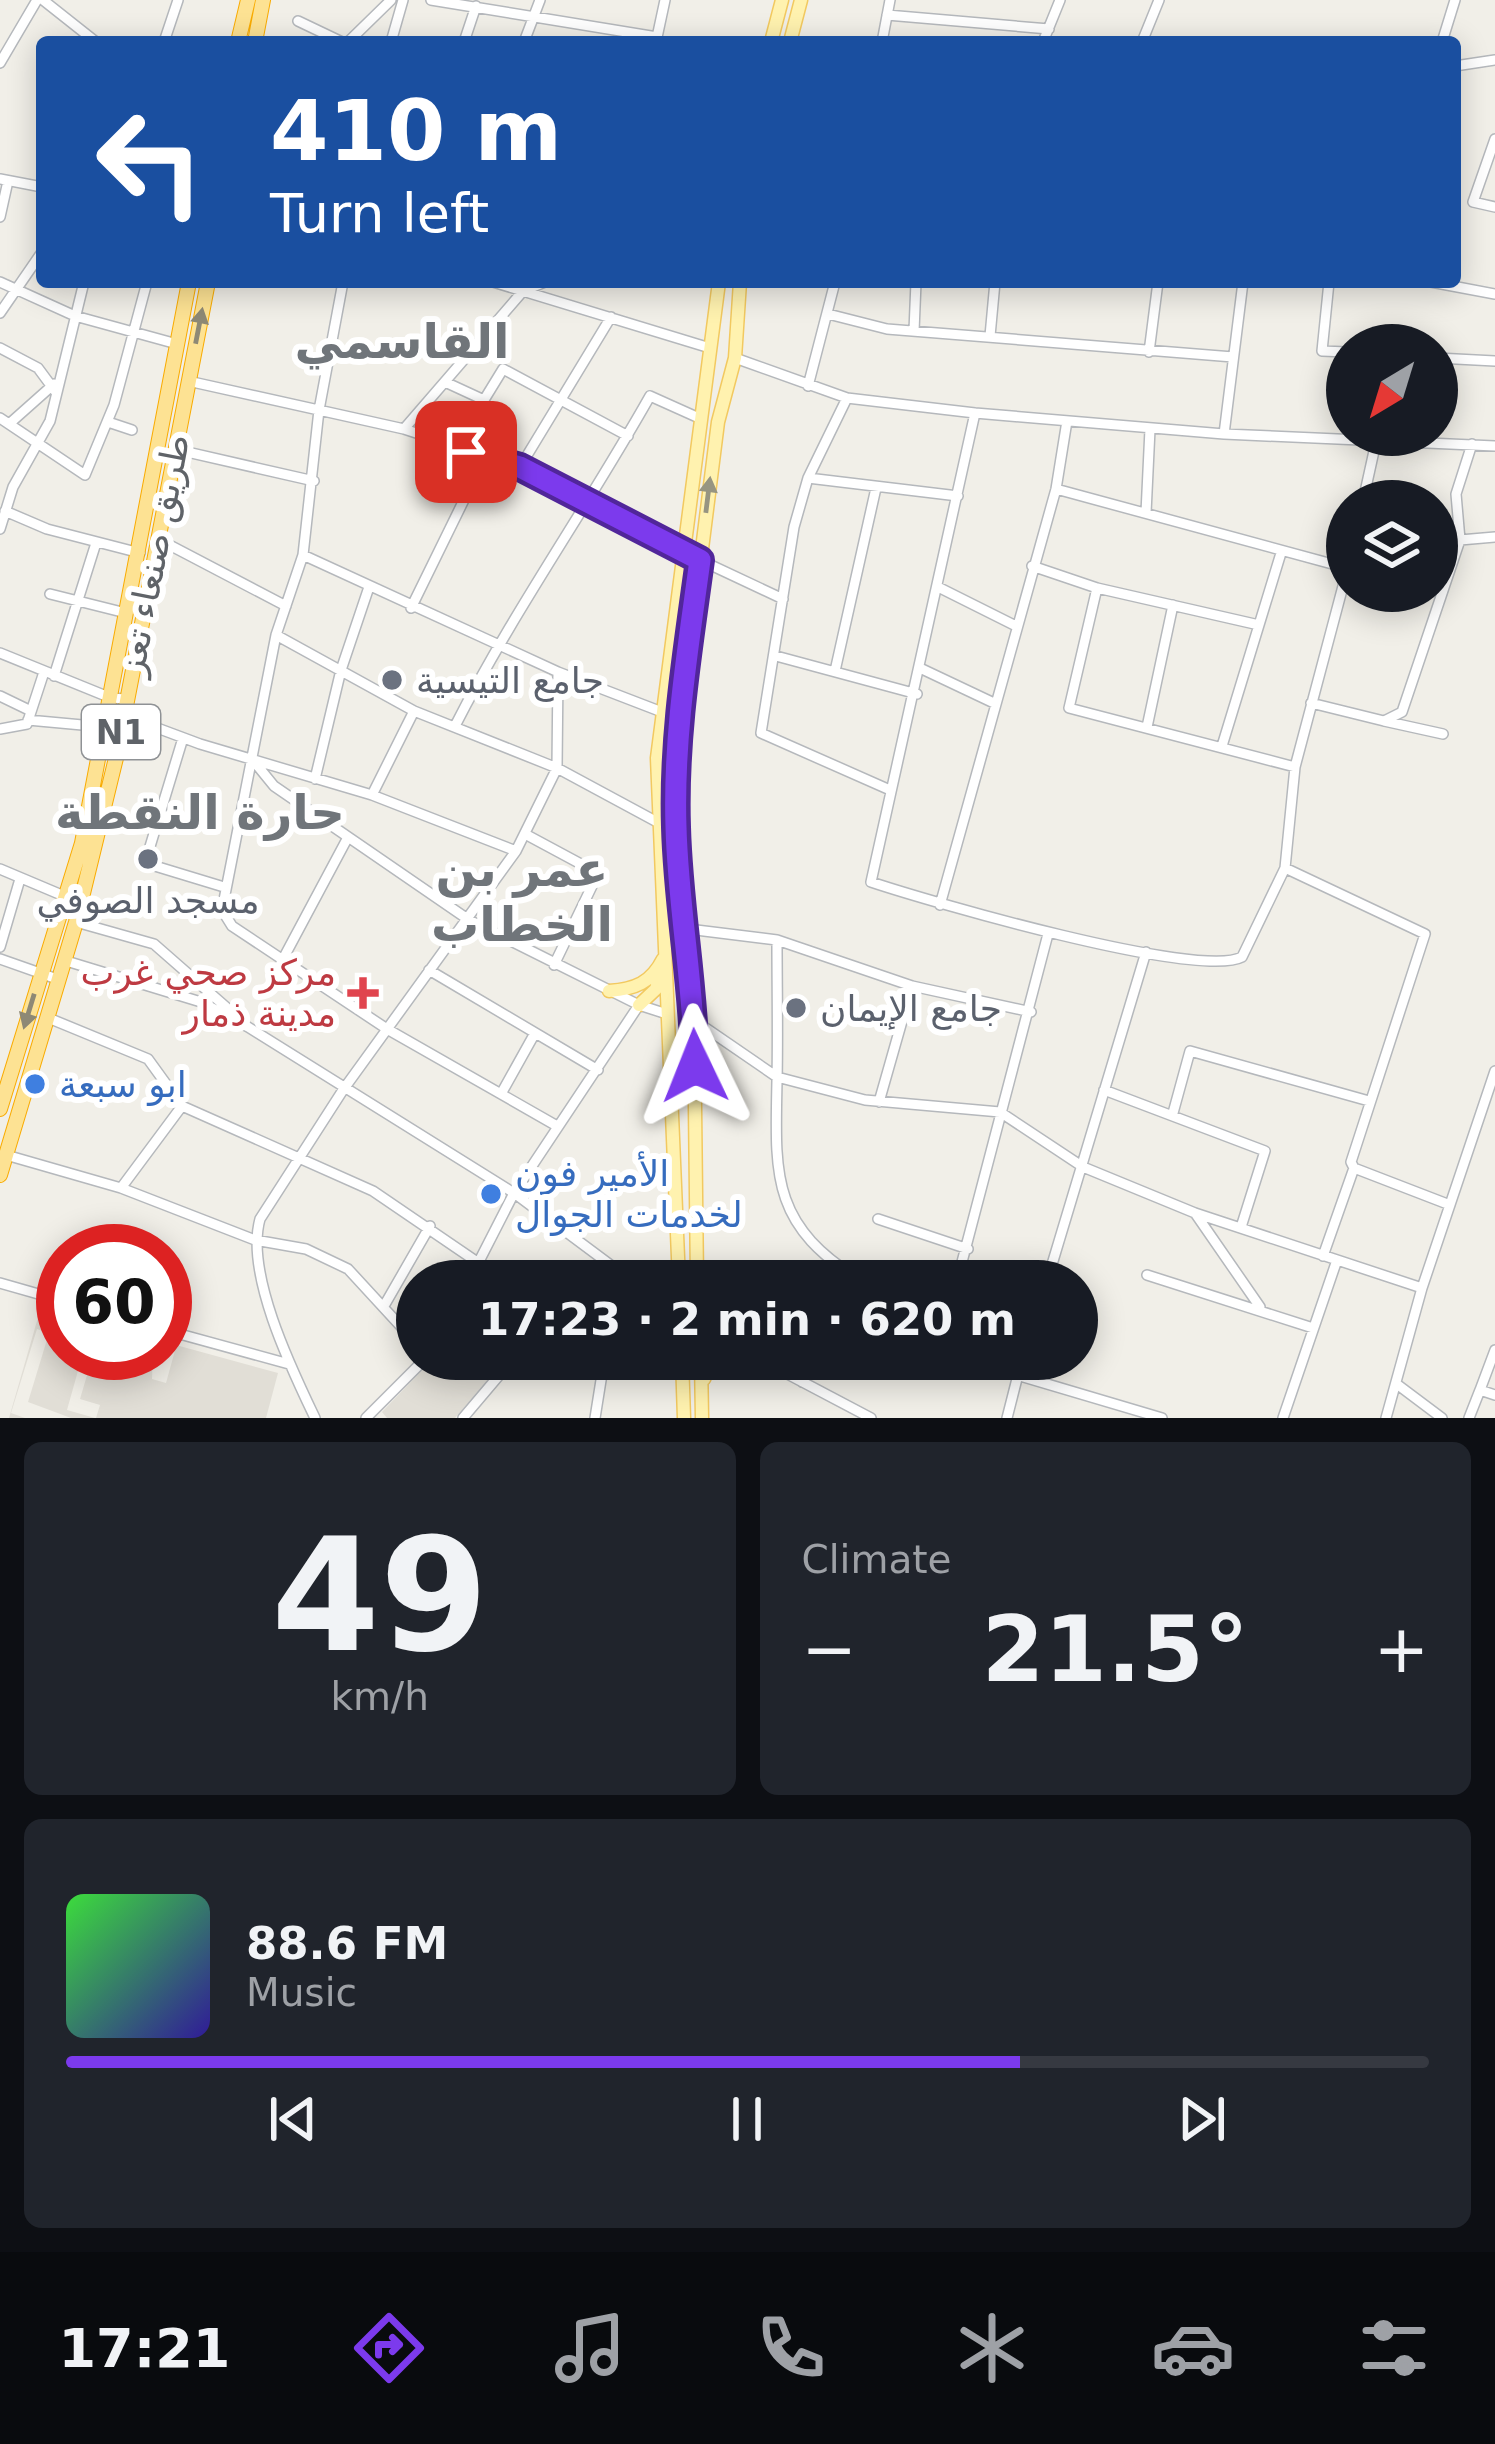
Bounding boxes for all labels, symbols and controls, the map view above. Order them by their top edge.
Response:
text: 410 m [270,82,562,180]
icon: left [72,84,228,240]
text: Turn left [270,182,489,245]
one-way arrow [190,306,209,344]
district label: القاسمي [295,313,510,370]
north arrow [1326,324,1458,456]
map controls [1326,324,1458,612]
pin [415,401,517,503]
icon: arrive [433,419,499,485]
street label: طريق صنعاء تعز [110,431,199,682]
one-way arrow [699,476,718,513]
button: layers [1326,480,1458,612]
place label: جامع التيسية [416,660,604,702]
marker: جامع التيسية [379,667,405,693]
road number: N1 [82,705,160,759]
district label: حارة النقطة [55,784,345,841]
district label: عمر بن الخطاب [431,841,613,952]
marker: مسجد الصوفي [135,846,161,872]
place label: مسجد الصوفي [37,880,259,922]
place label: مركز صحي غرب مدينة ذمار [81,952,336,1035]
marker: مركز صحي غرب مدينة ذمار [347,977,379,1009]
place label: جامع الإيمان [820,988,1002,1030]
one-way arrow [19,993,37,1030]
marker: جامع الإيمان [783,995,809,1021]
position arrow [632,1003,758,1129]
place label: ابو سبعة [59,1064,187,1106]
marker: ابو سبعة [22,1071,48,1097]
place label: الأمير فون لخدمات الجوال [515,1151,743,1236]
marker: الأمير فون لخدمات الجوال [478,1181,504,1207]
speed limit sign: 60 [36,1224,192,1380]
text: 17:23 · 2 min · 620 m [478,1293,1016,1346]
text: 49 [271,1505,488,1687]
text: Climate [802,1537,952,1582]
text: 21.5° [982,1597,1249,1702]
text: − [802,1611,857,1688]
text: + [1374,1611,1429,1688]
text: km/h [331,1674,429,1719]
text: 88.6 FM [246,1917,448,1970]
text: Music [246,1970,357,2015]
icon: previous [260,2086,326,2152]
icon: pause [714,2086,780,2152]
icon: next [1169,2086,1235,2152]
icon: directions [347,2306,431,2390]
icon: music [548,2306,632,2390]
icon: phone [749,2306,833,2390]
icon: climate [950,2306,1034,2390]
icon: car [1151,2306,1235,2390]
icon: filters [1352,2306,1436,2390]
text: 17:21 [59,2317,230,2380]

